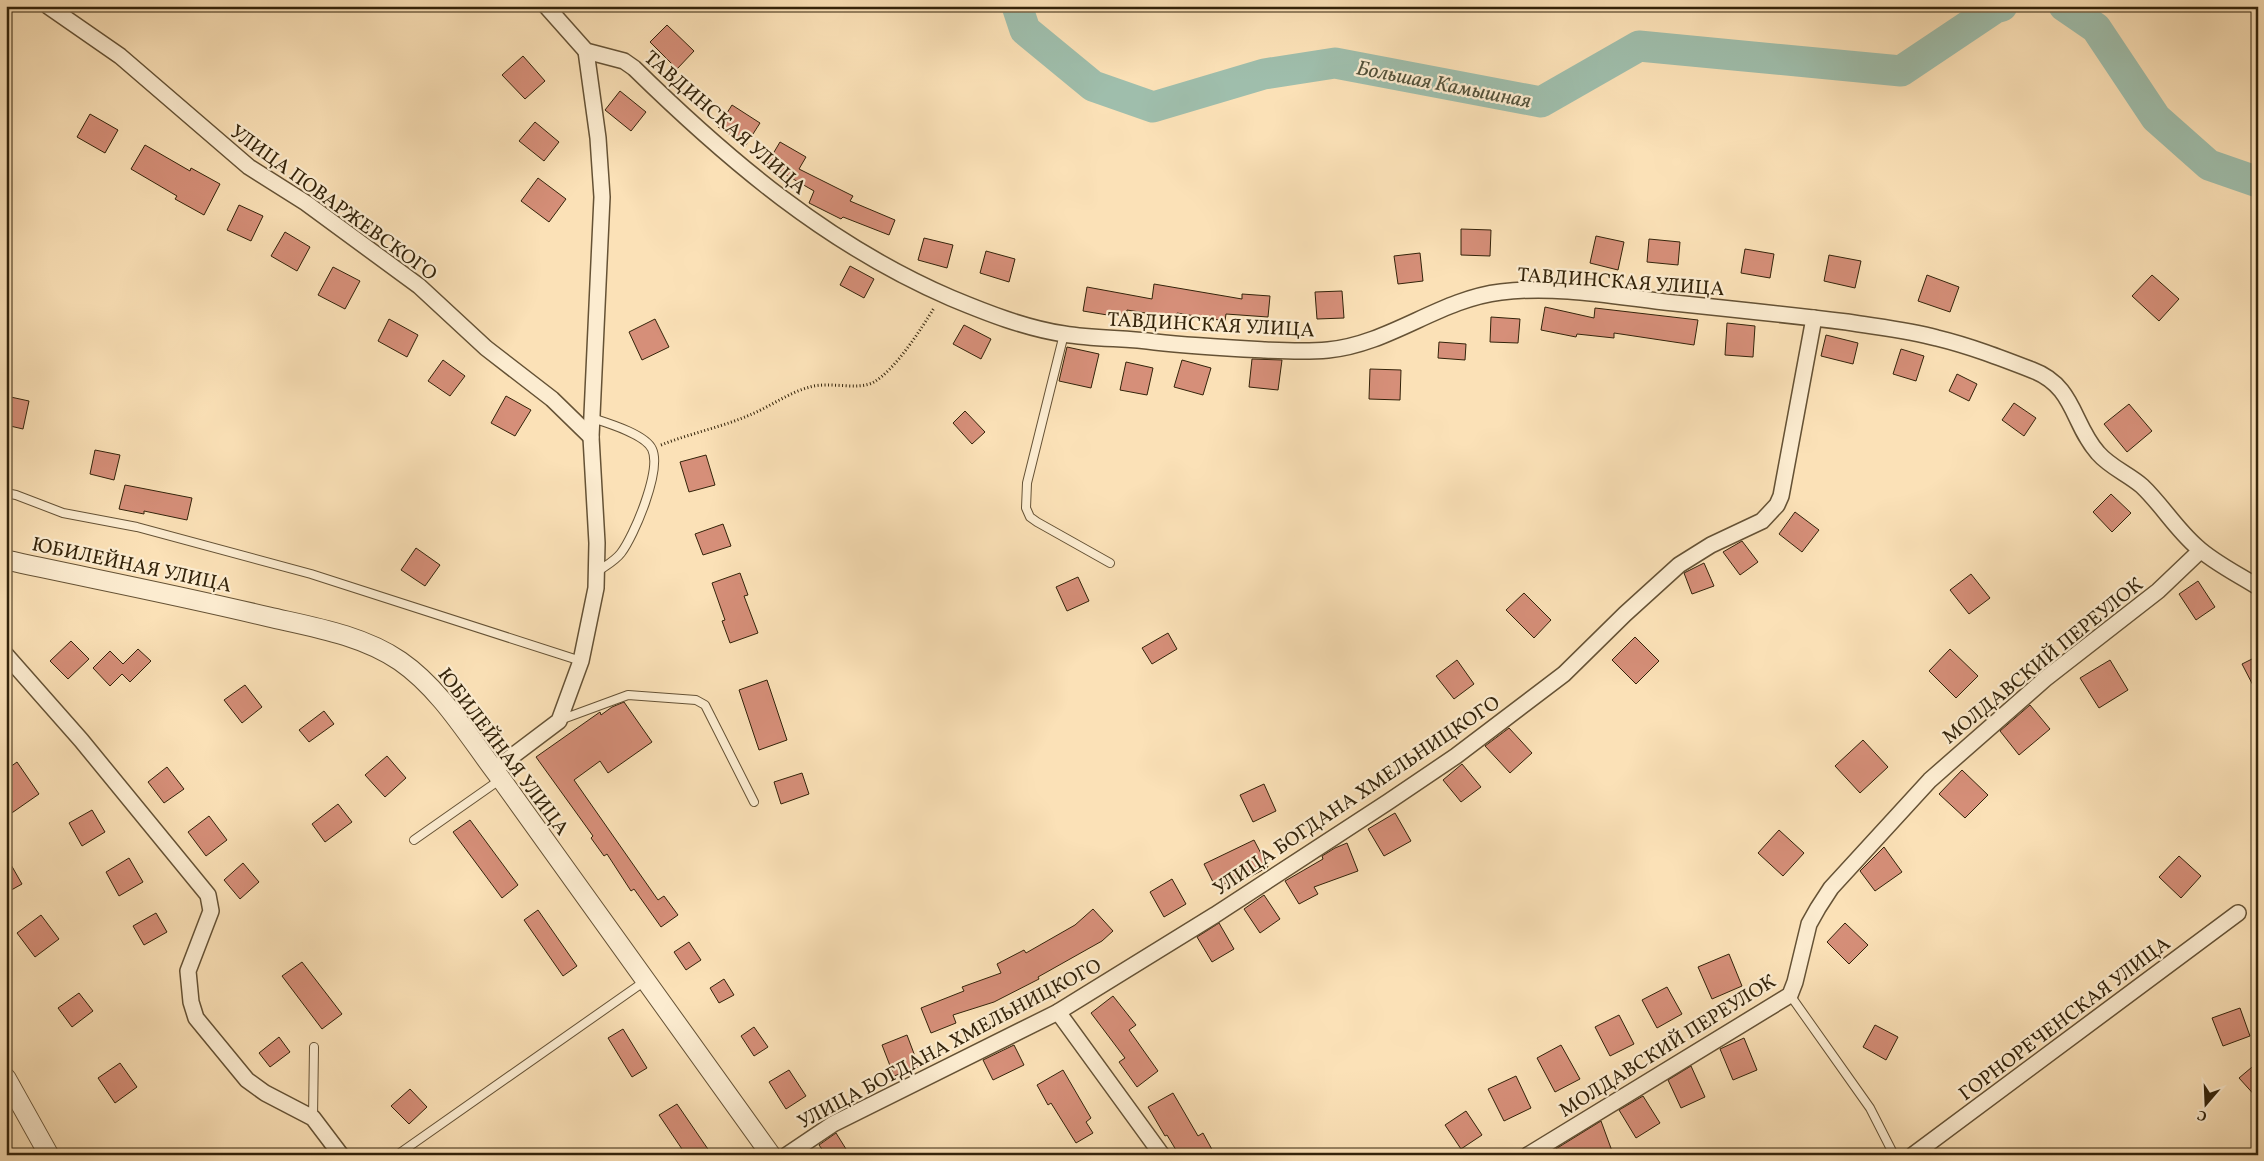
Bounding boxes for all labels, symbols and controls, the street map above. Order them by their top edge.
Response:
street label: ТАВДИНСКАЯ УЛИЦА [637,45,812,202]
water label: Большая Камышная [1354,54,1533,117]
street label: УЛИЦА ПОВАРЖЕВСКОГО [223,119,442,288]
street label: ТАВДИНСКАЯ УЛИЦА [1516,262,1725,304]
street label: ТАВДИНСКАЯ УЛИЦА [1107,307,1315,345]
street label: ЮБИЛЕЙНАЯ УЛИЦА [29,531,234,601]
street label: МОЛДАВСКИЙ ПЕРЕУЛОК [1937,571,2150,751]
street label: ЮБИЛЕЙНАЯ УЛИЦА [430,663,575,842]
street label: УЛИЦА БОГДАНА ХМЕЛЬНИЦКОГО [1208,690,1506,903]
street label: ГОРНОРЕЧЕНСКАЯ УЛИЦА [1954,931,2177,1109]
street label: УЛИЦА БОГДАНА ХМЕЛЬНИЦКОГО [793,953,1107,1137]
street label: МОЛДАВСКИЙ ПЕРЕУЛОК [1554,968,1782,1125]
north arrow [2182,1078,2232,1128]
text: С [2195,1104,2210,1125]

